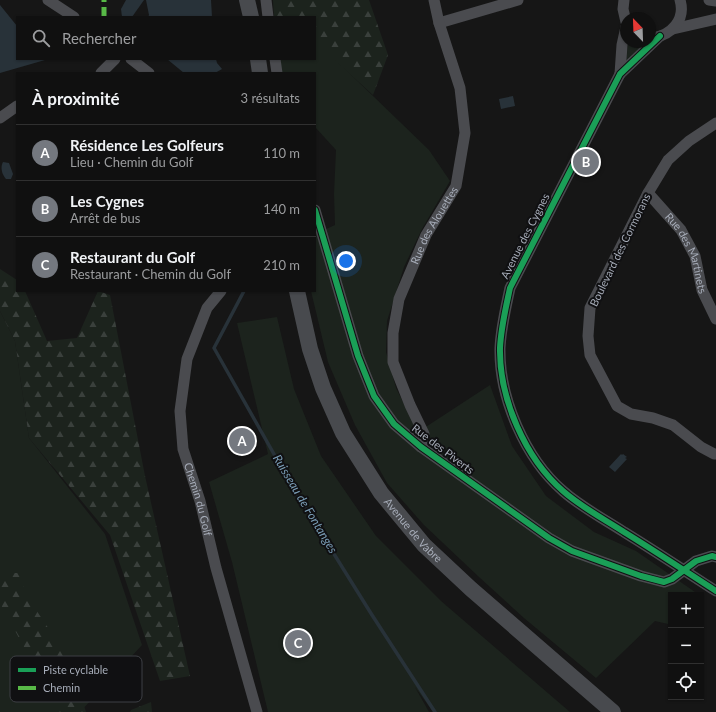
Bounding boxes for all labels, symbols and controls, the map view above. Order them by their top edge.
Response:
north arrow [620,12,656,48]
search box [16,16,316,60]
icon: search [30,27,52,49]
text: Rechercher [62,29,136,47]
text: À proximité [32,88,120,109]
text: 3 résultats [241,90,300,106]
text: Résidence Les Golfeurs [70,136,224,154]
text: A [40,145,50,161]
text: 110 m [263,145,300,161]
pin: B [573,147,599,177]
text: Lieu · Chemin du Golf [70,154,193,170]
street label: Rue des Alouettes [407,184,460,266]
street label: Avenue des Cygnes [497,191,552,281]
street label: Boulevard des Cormorans [587,191,653,308]
text: Les Cygnes [70,192,144,210]
text: B [41,201,49,217]
text: 140 m [263,201,300,217]
text: Arrêt de bus [70,210,140,226]
street label: Rue des Martinets [663,210,710,296]
text: Restaurant du Golf [70,248,195,266]
your location [336,251,356,271]
text: C [41,257,49,273]
text: 210 m [263,257,300,273]
text: Restaurant · Chemin du Golf [70,266,231,282]
street label: Rue des Piverts [410,421,477,476]
pin: A [229,426,255,456]
water label: Ruisseau de Fontanges [270,452,341,556]
street label: Chemin du Golf [182,461,215,537]
street label: Avenue de Vabre [382,495,445,565]
map controls [668,592,704,700]
button: + [668,592,704,628]
pin: C [285,628,311,658]
button: − [668,628,704,664]
legend [10,656,142,702]
text: Piste cyclable [43,663,108,676]
button: locate [668,664,704,700]
text: Chemin [43,681,80,694]

